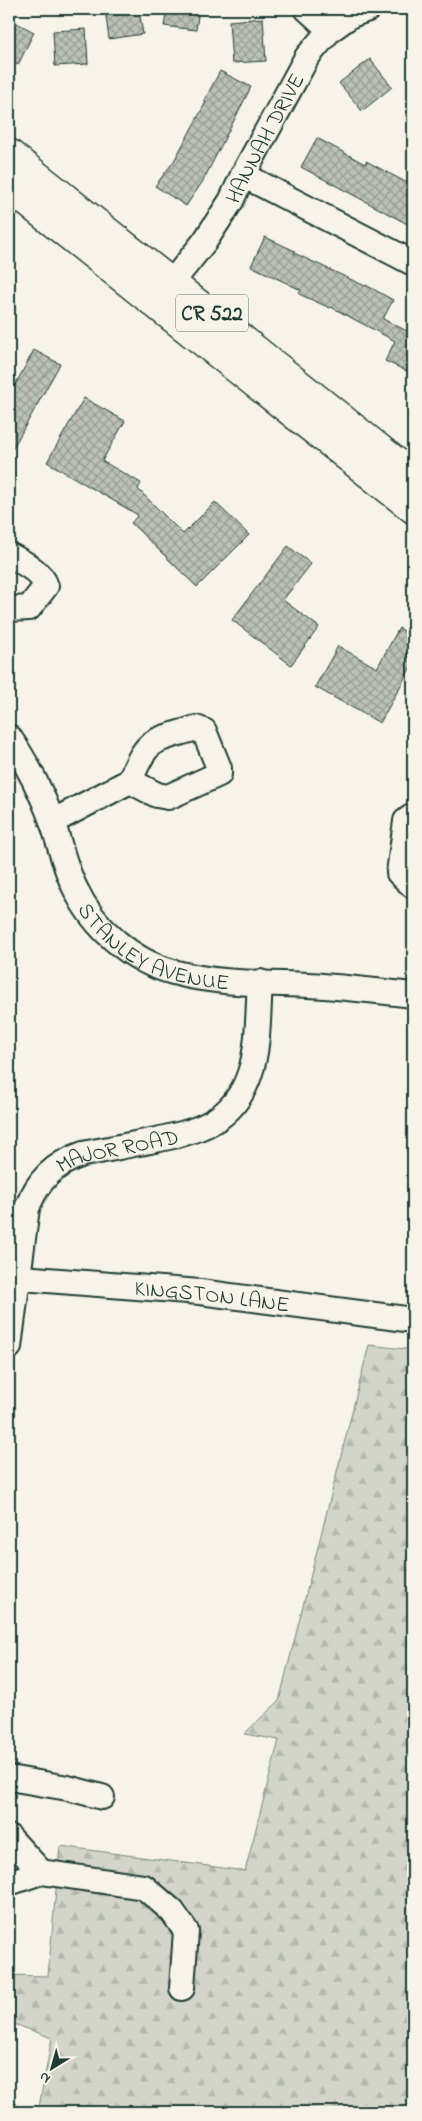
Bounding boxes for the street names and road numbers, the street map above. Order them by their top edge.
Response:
street label: HANNAH DRIVE [219,68,314,210]
road number: CR 522 [176,294,248,332]
street label: STANLEY AVENUE [68,897,231,1000]
street label: MAJOR ROAD [51,1122,182,1183]
street label: KINGSTON LANE [133,1274,291,1323]

